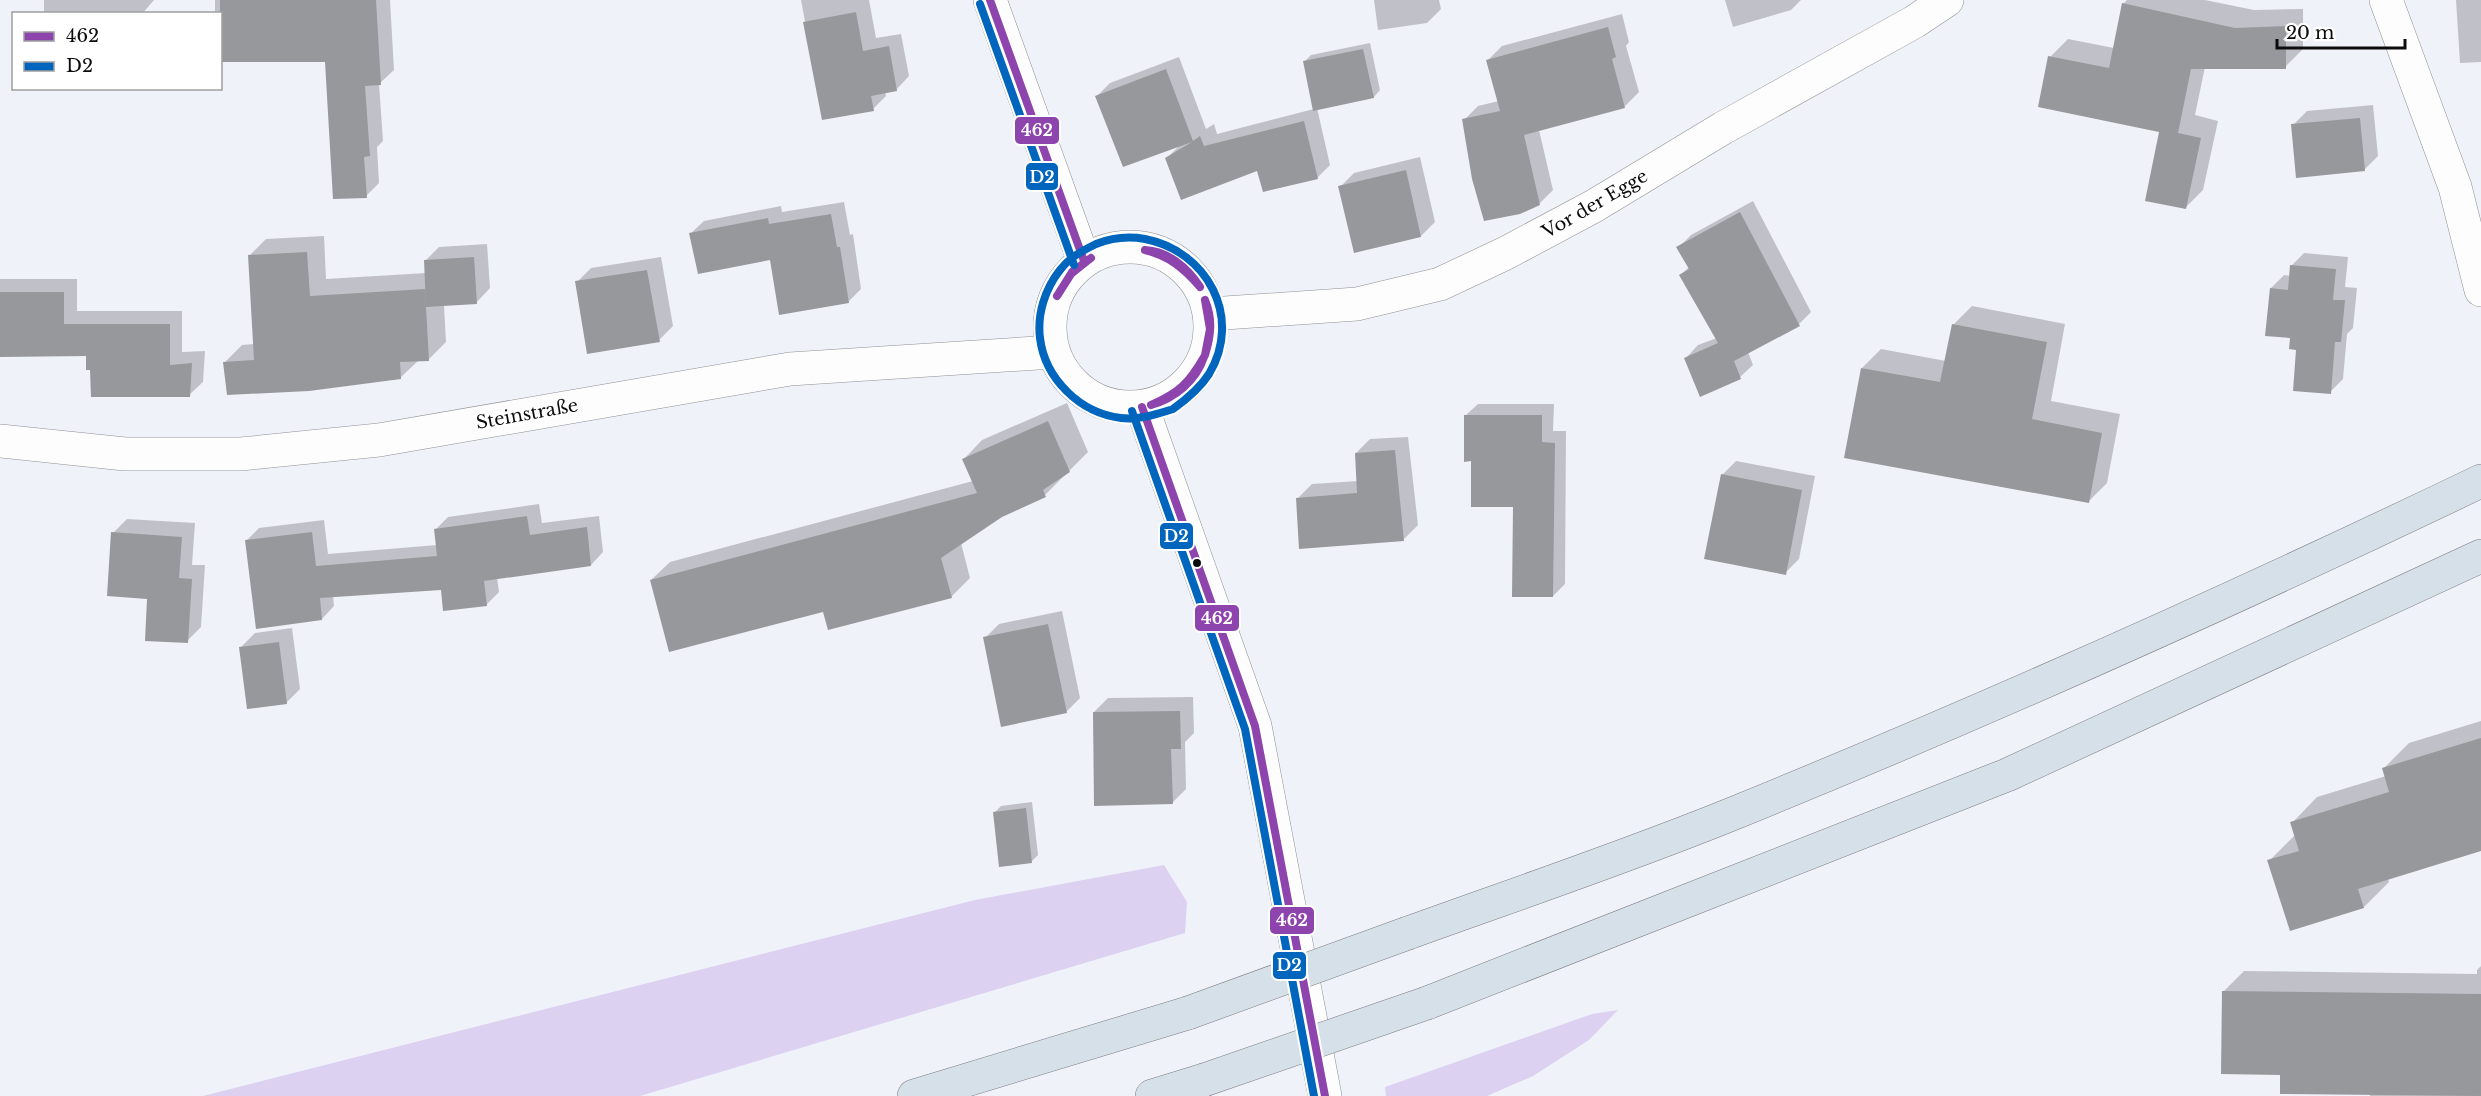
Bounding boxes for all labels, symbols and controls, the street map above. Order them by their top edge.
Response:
legend [12,12,222,90]
scale bar [2277,12,2404,50]
text: 20 m [2286,22,2334,44]
text: 462 [66,25,99,47]
text: D2 [66,55,93,77]
line badge: 462 [1014,116,1060,145]
text: 462 [1021,120,1053,140]
line badge: D2 [1025,162,1059,191]
street label: Vor der Egge [1537,165,1652,244]
text: D2 [1029,167,1055,187]
street label: Steinstraße [474,394,580,434]
line badge: D2 [1159,522,1194,550]
text: D2 [1163,526,1189,546]
unlabelled marker [1191,557,1203,569]
line badge: 462 [1194,604,1240,632]
text: 462 [1201,608,1233,628]
line badge: 462 [1269,906,1315,935]
text: 462 [1276,910,1308,930]
line badge: D2 [1272,951,1307,980]
text: D2 [1276,955,1302,975]

